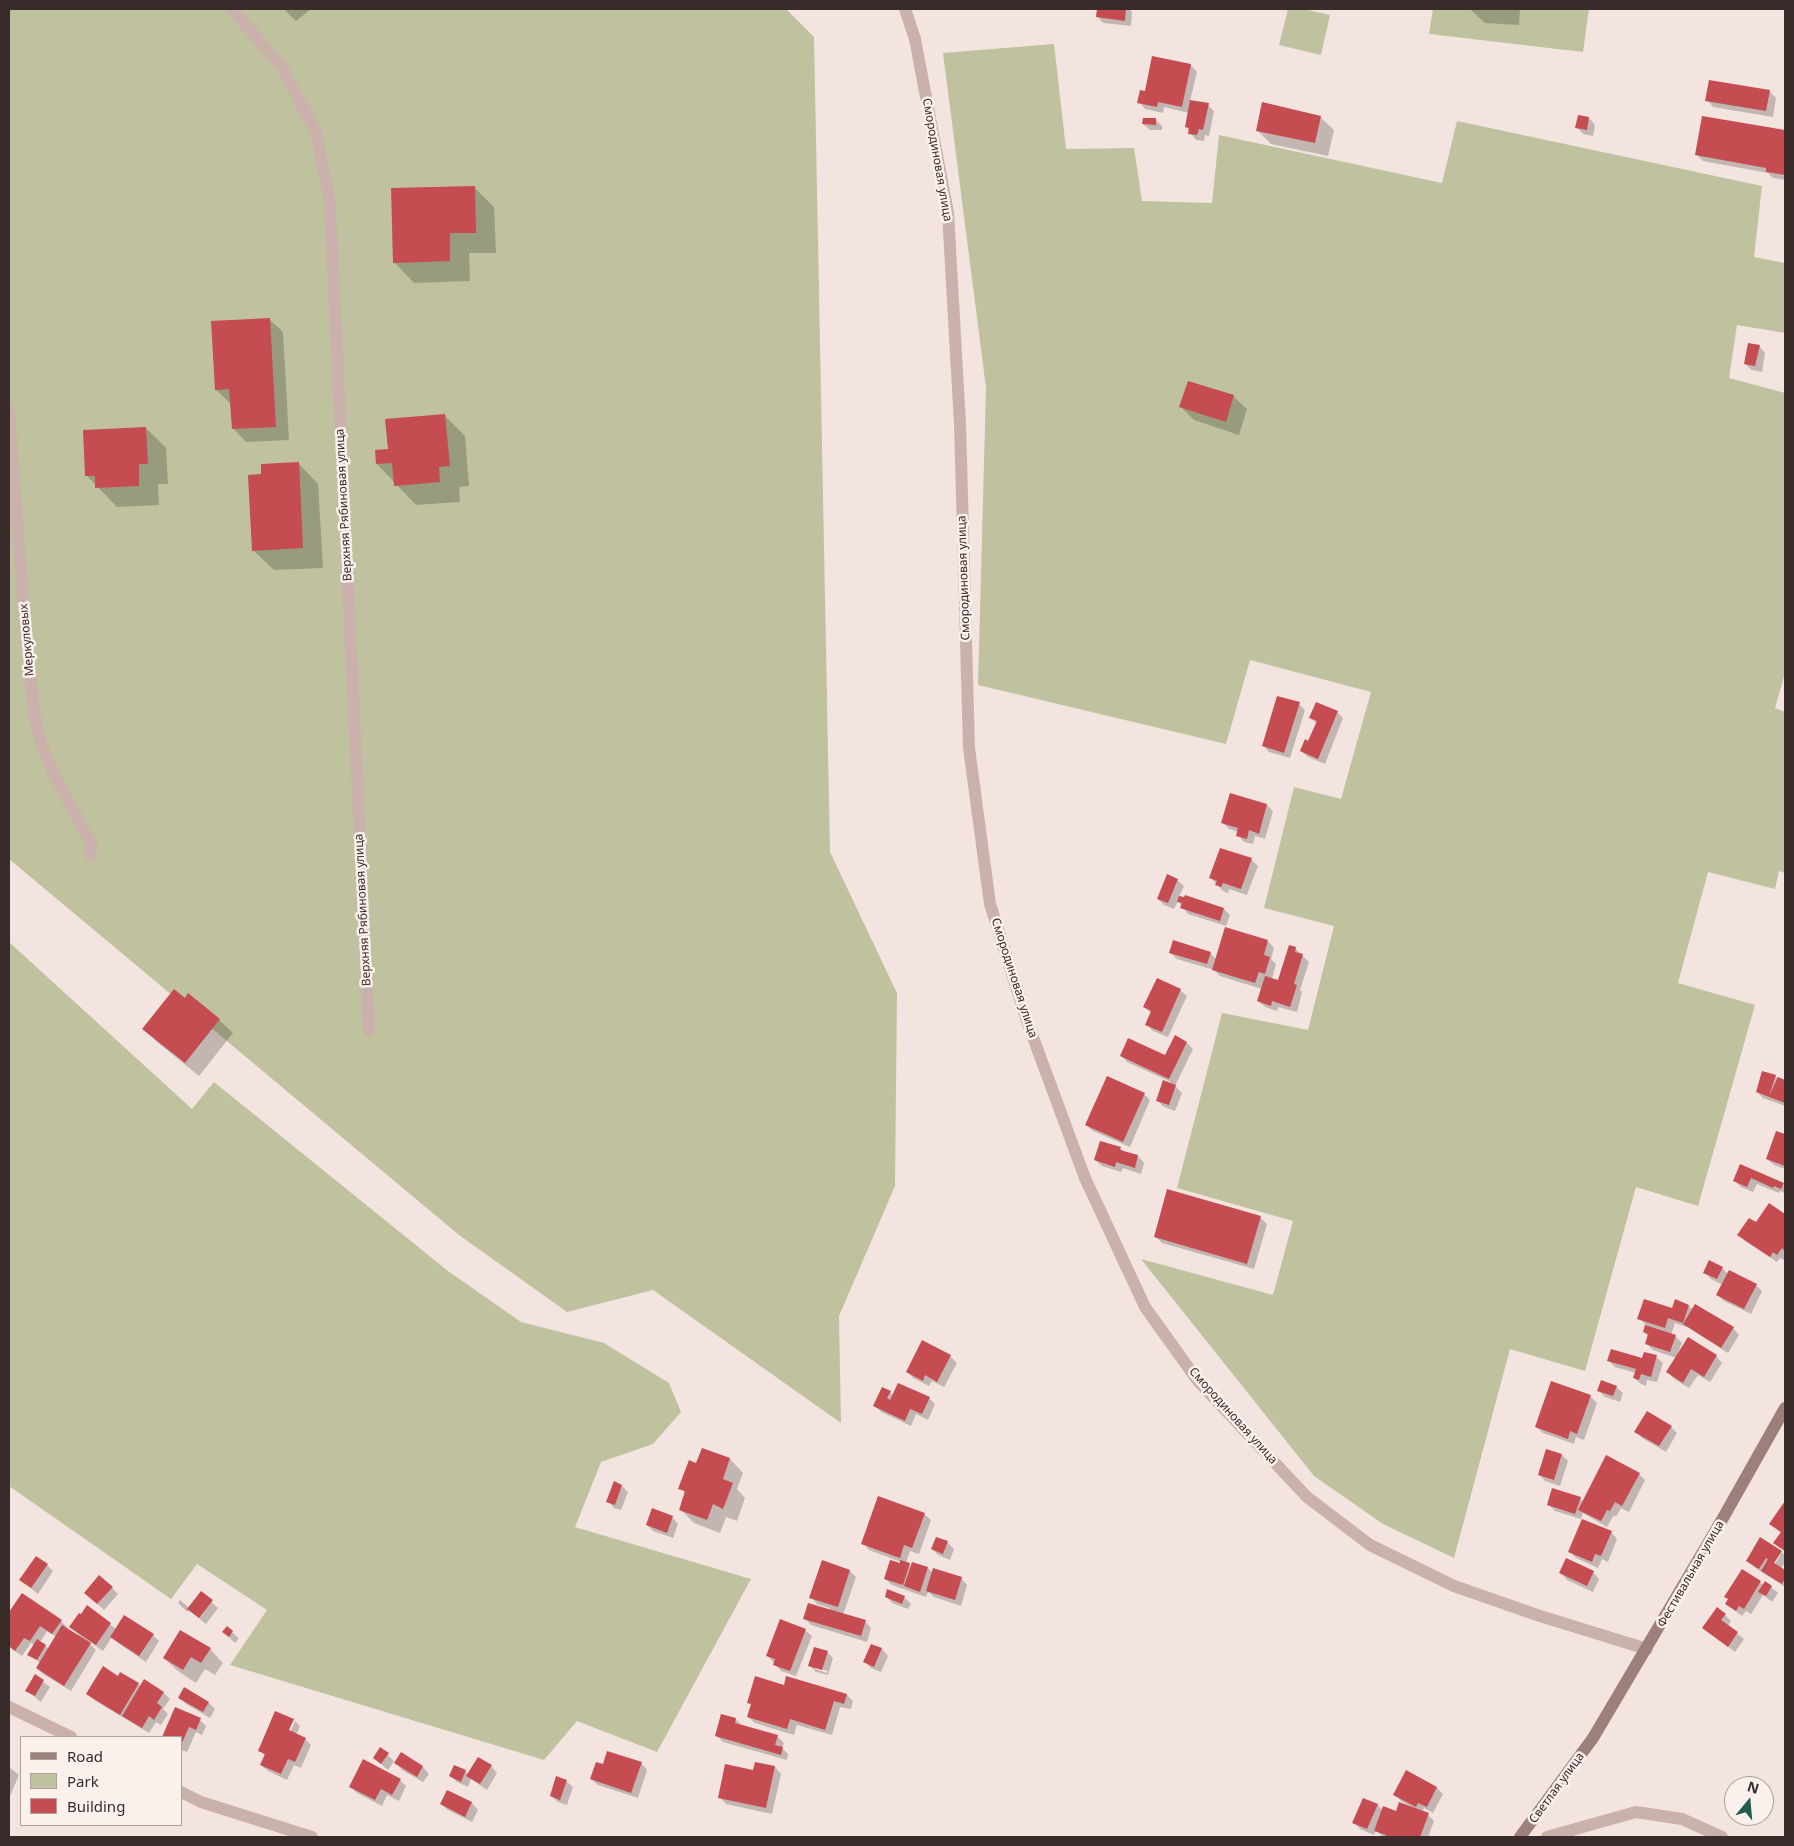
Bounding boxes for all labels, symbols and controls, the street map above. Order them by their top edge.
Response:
street label: Смородиновая улица [919,97,955,223]
street label: Верхняя Рябиновая улица [333,428,355,582]
street label: Смородиновая улица [955,515,973,641]
street label: Меркуловых [17,603,37,677]
street label: Верхняя Рябиновая улица [352,833,374,987]
street label: Смородиновая улица [988,916,1040,1040]
street label: Смородиновая улица [1186,1365,1280,1467]
street label: Фестивальная улица [1655,1518,1727,1630]
legend [20,1736,182,1826]
text: Road [67,1746,103,1766]
street label: Светлая улица [1527,1750,1587,1826]
text: Park [67,1771,99,1791]
north arrow [1724,1776,1774,1826]
text: N [1745,1776,1761,1798]
text: Building [67,1796,125,1816]

